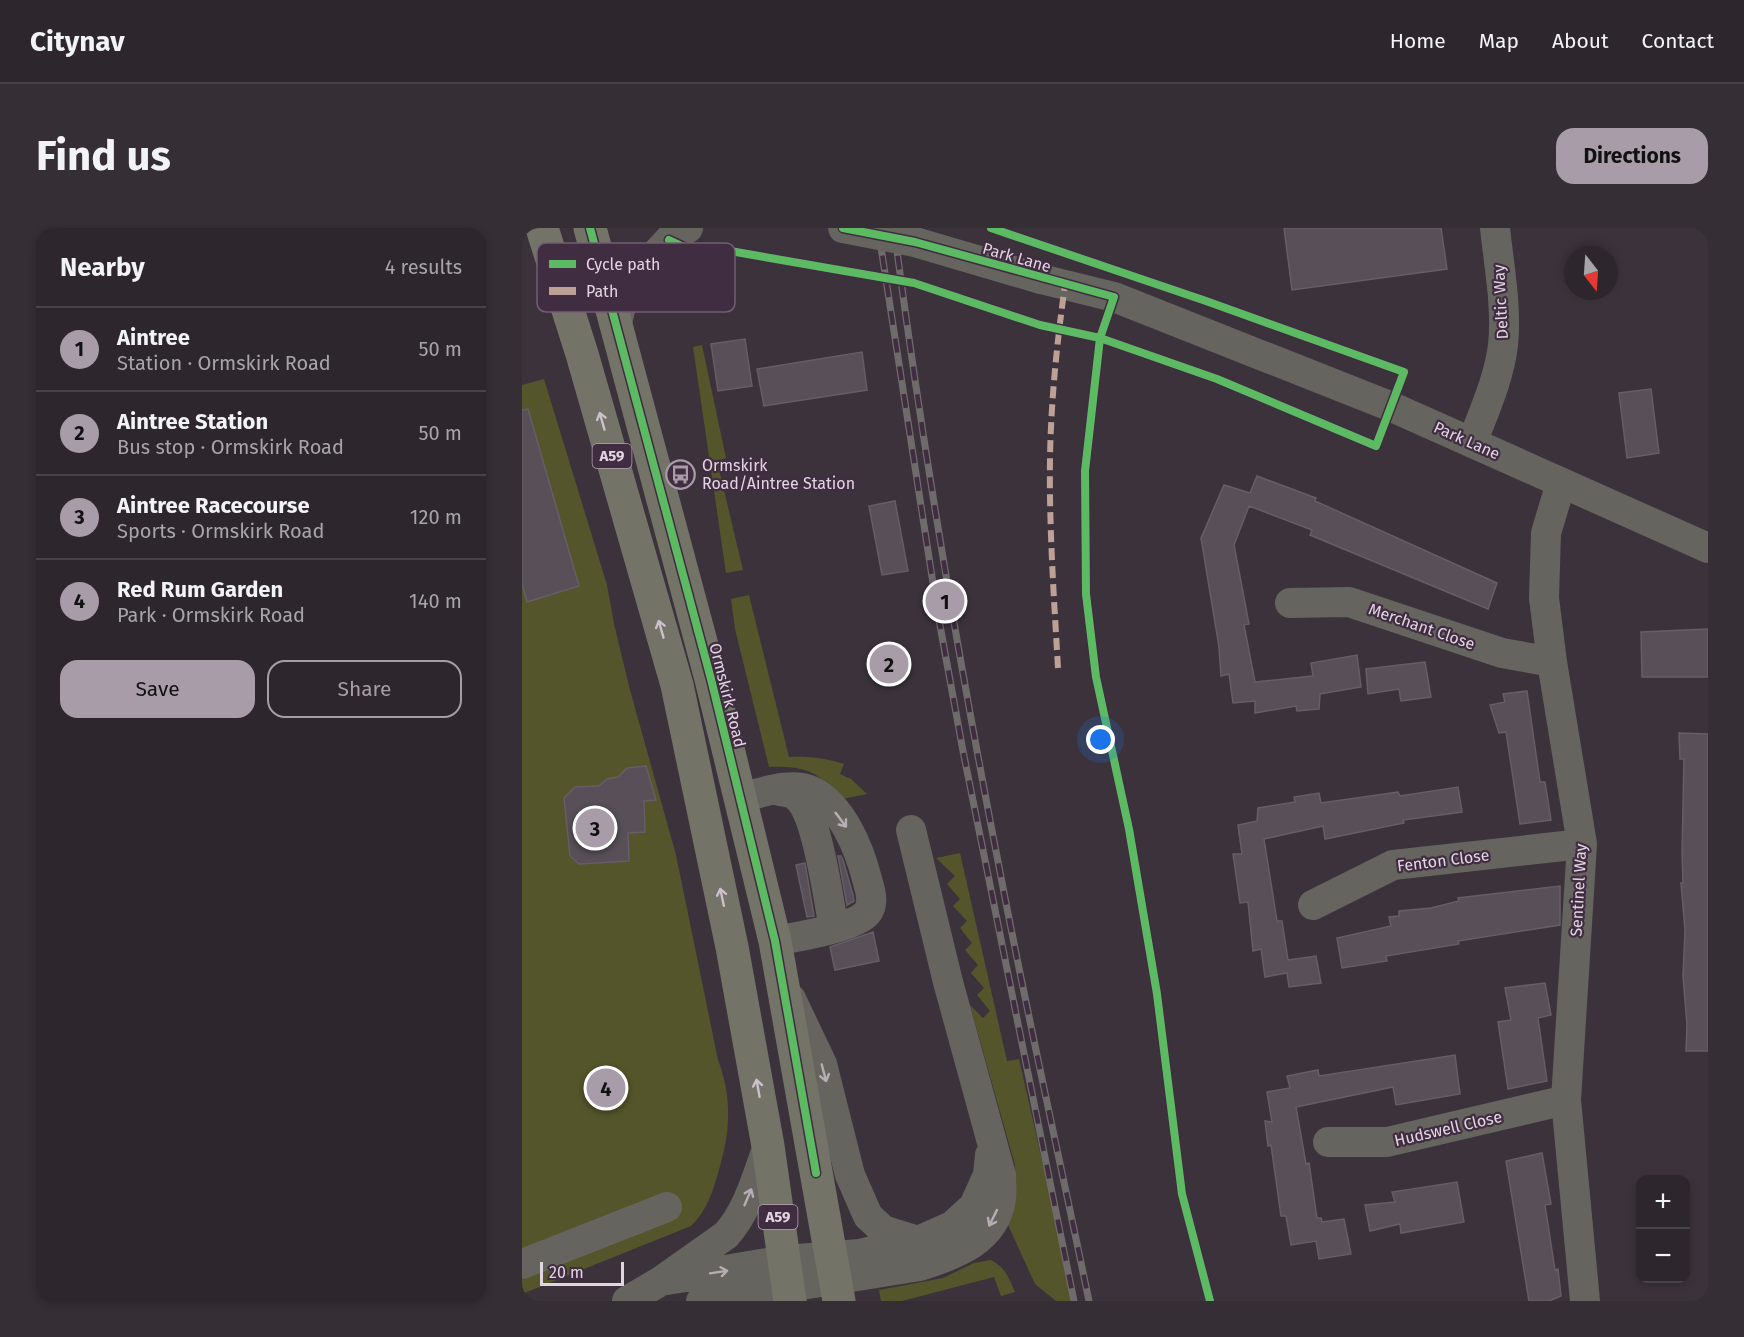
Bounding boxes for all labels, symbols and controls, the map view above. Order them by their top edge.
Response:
text: Citynav [30,25,125,58]
text: Home [1390,28,1446,54]
text: Map [1479,28,1519,54]
text: About [1552,28,1609,54]
text: Contact [1642,28,1714,54]
button: Directions [1556,128,1708,184]
text: Find us [36,131,171,181]
street label: Park Lane [980,239,1053,276]
legend [537,243,735,312]
north arrow [1564,246,1618,300]
text: Nearby [60,252,145,283]
text: 4 results [385,255,462,279]
text: Cycle path [586,255,660,274]
street label: Deltic Way [1489,264,1512,340]
text: Path [586,282,618,301]
text: Aintree [117,324,190,351]
text: 1 [75,337,84,361]
text: 50 m [418,337,462,361]
text: Station · Ormskirk Road [117,351,331,375]
text: Aintree Station [117,408,268,435]
one-way arrow [595,412,607,431]
street label: Park Lane [1431,417,1503,463]
text: 2 [74,421,85,445]
text: 50 m [418,421,462,445]
text: Bus stop · Ormskirk Road [117,435,344,459]
road number: A59 [592,444,632,468]
place label: Ormskirk Road/Aintree Station [702,456,855,493]
bus stop icon: Ormskirk Road/Aintree Station [665,458,697,490]
text: Aintree Racecourse [117,492,310,519]
text: 3 [74,505,85,529]
text: 120 m [410,505,462,529]
text: Sports · Ormskirk Road [117,519,324,543]
text: Red Rum Garden [117,576,283,603]
pin: 1 [926,578,964,623]
text: 4 [74,589,85,613]
text: 140 m [409,589,462,613]
street label: Merchant Close [1366,599,1477,654]
text: Park · Ormskirk Road [117,603,305,627]
one-way arrow [655,620,666,639]
street label: Ormskirk Road [705,641,750,749]
pin: 2 [870,642,908,686]
button: Save [60,660,255,718]
button: Share [267,660,462,718]
your location [1086,725,1115,754]
pin: 3 [576,806,614,850]
one-way arrow [834,811,847,827]
street label: Sentinel Way [1567,843,1590,937]
street label: Fenton Close [1396,845,1490,876]
one-way arrow [716,887,727,907]
one-way arrow [819,1063,830,1082]
pin: 4 [586,1066,626,1110]
one-way arrow [752,1079,763,1099]
street label: Hudswell Close [1392,1107,1504,1150]
map controls [1636,1175,1690,1283]
button: + [1636,1175,1690,1229]
one-way arrow [743,1188,754,1207]
road number: A59 [758,1205,798,1229]
one-way arrow [987,1209,999,1227]
button: − [1636,1229,1690,1283]
scale bar [540,1259,624,1286]
text: 20 m [549,1263,584,1282]
one-way arrow [709,1266,728,1277]

